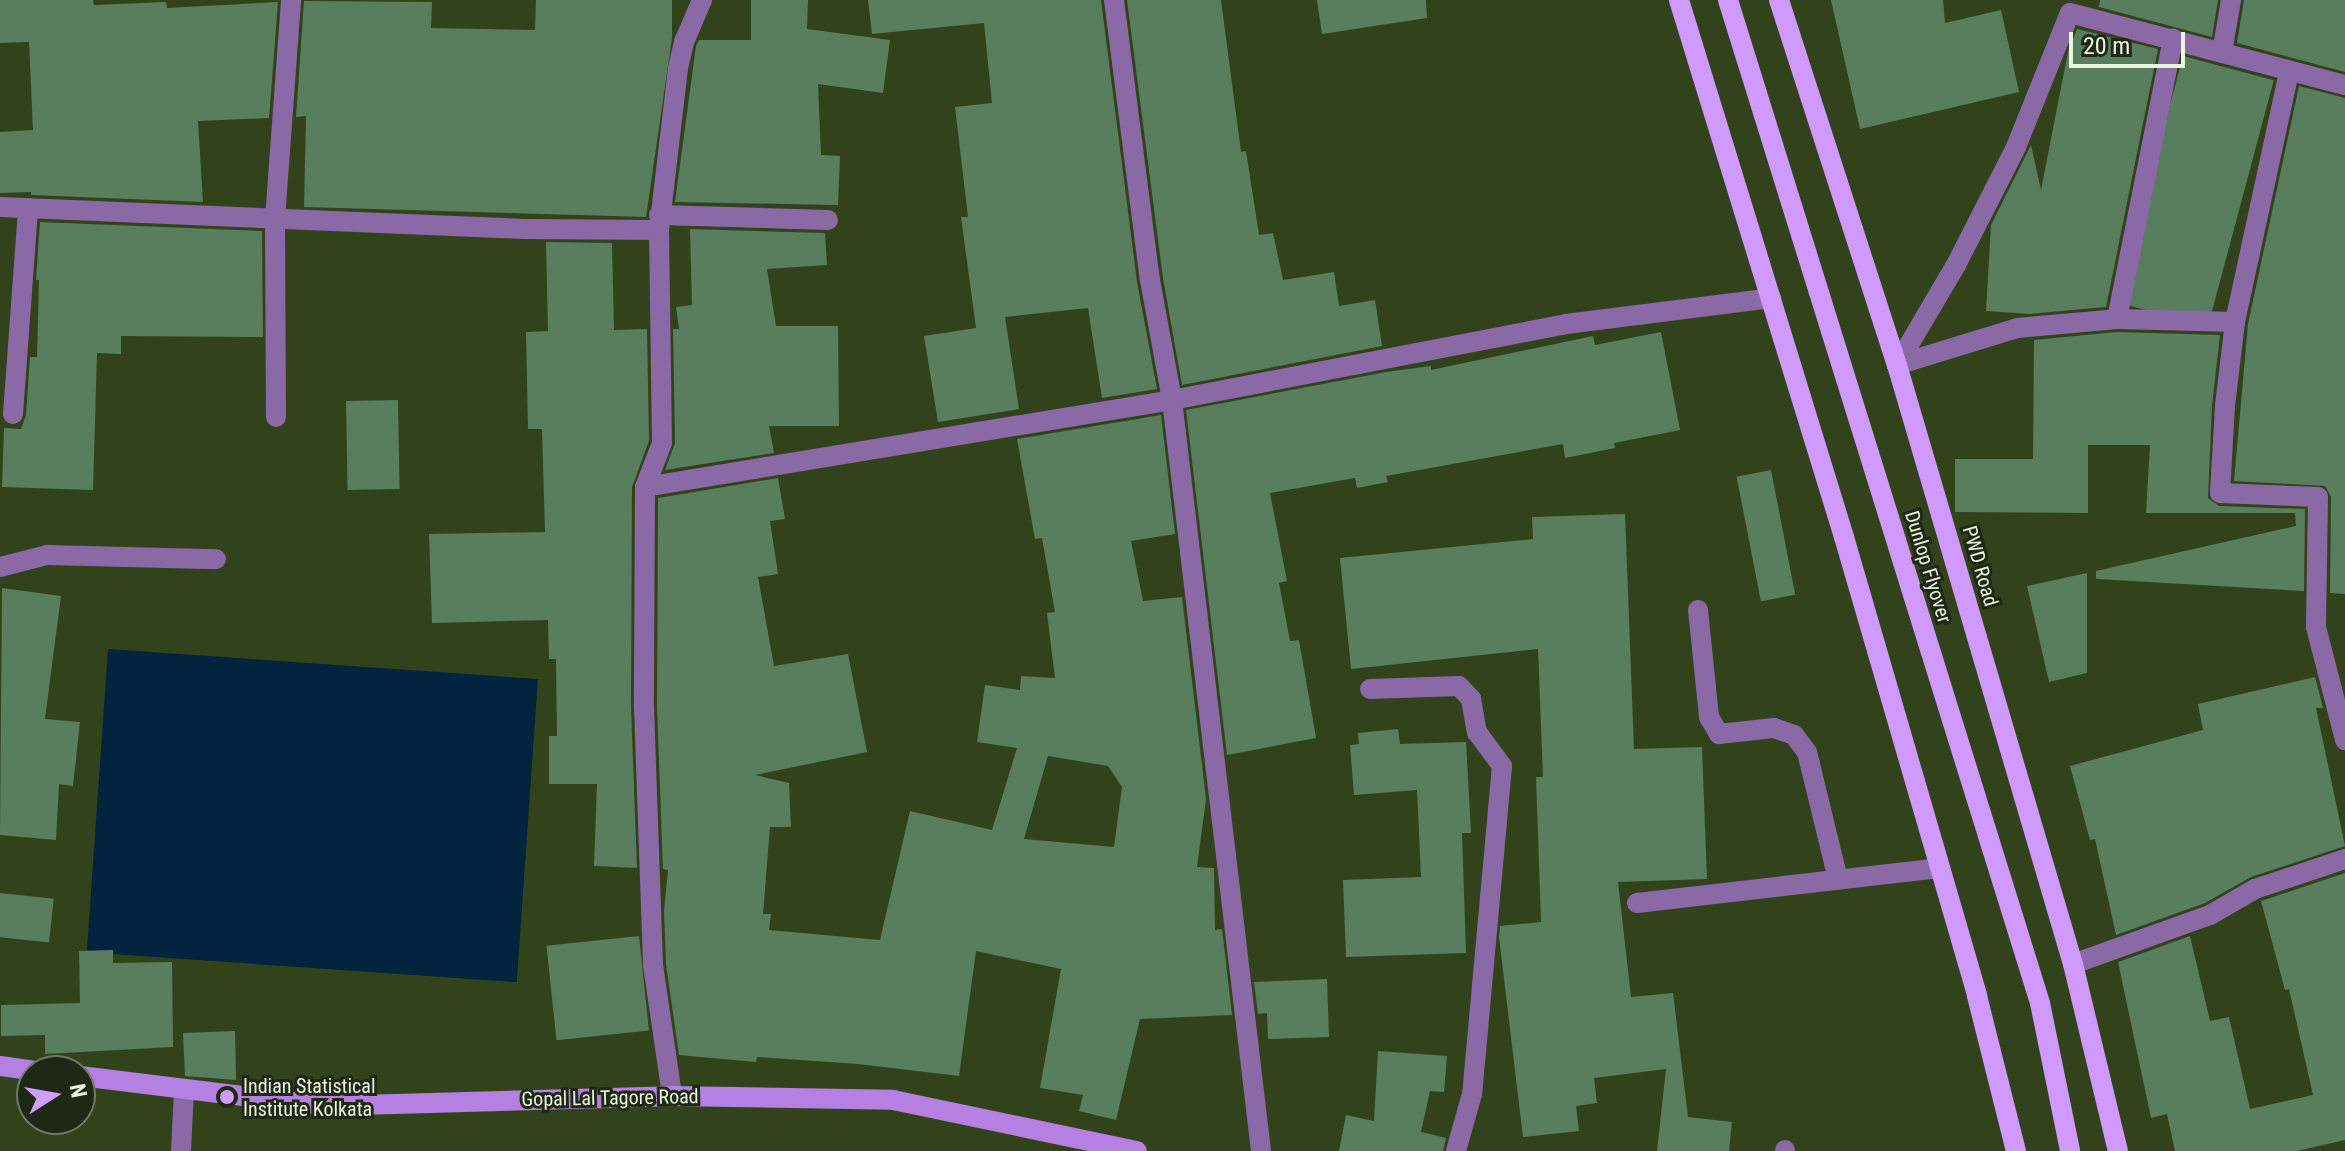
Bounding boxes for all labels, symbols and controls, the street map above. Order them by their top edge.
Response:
scale bar [2073,16,2189,66]
text: 20 m [2083,32,2130,60]
street label: Dunlop Flyover [1900,508,1956,626]
street label: PWD Road [1957,523,2003,609]
north arrow [16,1055,96,1135]
place label: Indian Statistical Institute Kolkata [243,1074,375,1121]
text: N [65,1082,92,1100]
street label: Gopal Lal Tagore Road [521,1084,699,1112]
marker: Indian Statistical Institute Kolkata [218,1088,236,1106]

